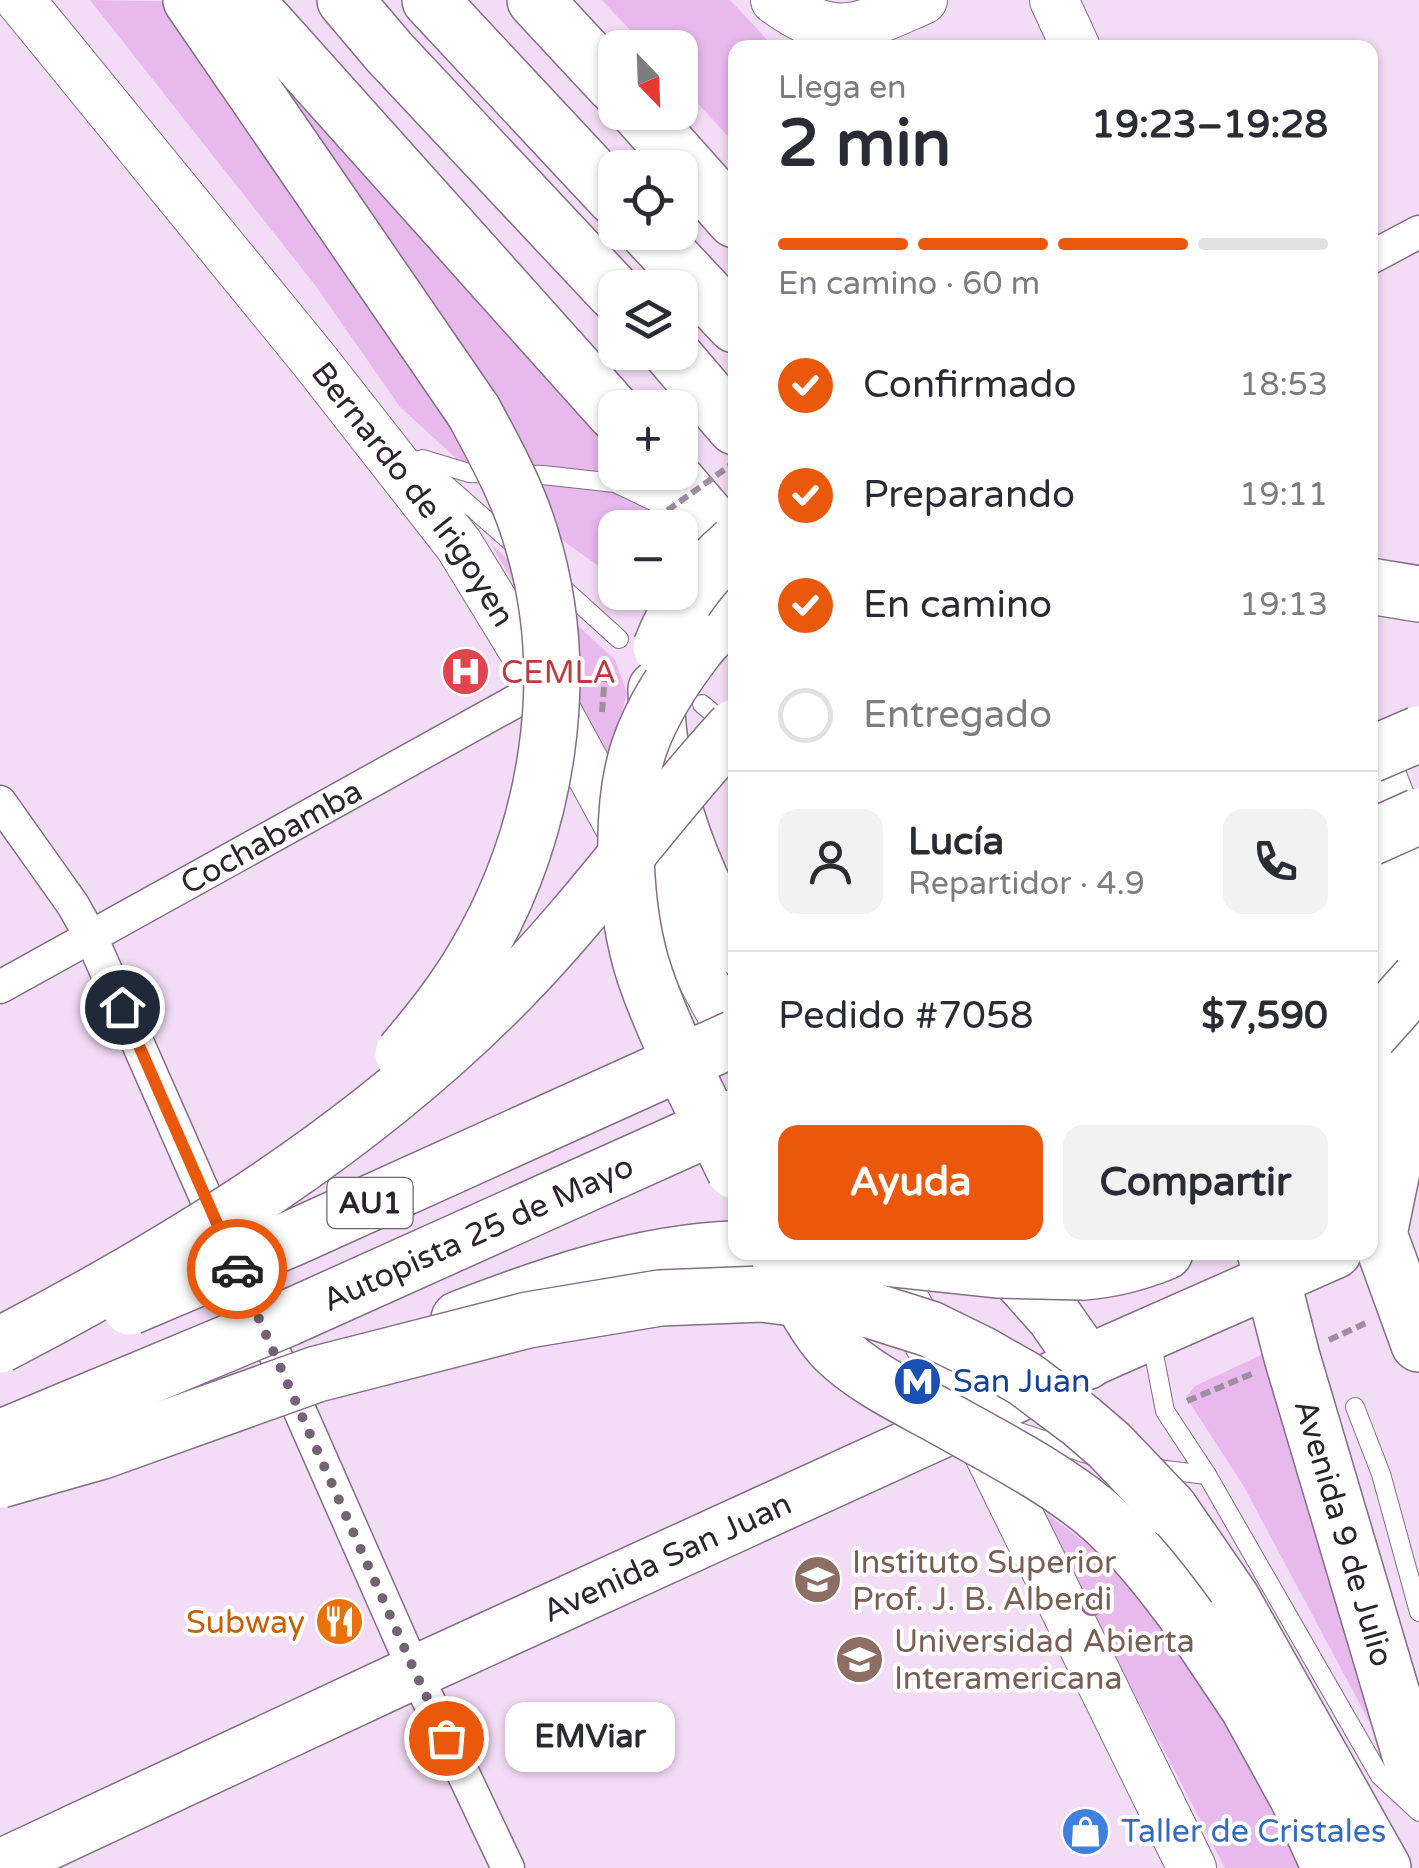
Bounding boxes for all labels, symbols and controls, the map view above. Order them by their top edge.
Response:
north arrow [598,30,698,130]
map controls [598,30,698,610]
text: Llega en [778,69,907,107]
text: 19:23–19:28 [1091,102,1328,148]
text: 2 min [778,105,951,184]
button: locate [598,150,698,250]
text: En camino · 60 m [778,265,1040,303]
button: layers [598,270,698,370]
street label: Bernardo de Irigoyen [303,355,522,634]
icon: check [778,358,833,413]
text: Confirmado [863,362,1077,408]
text: 18:53 [1239,366,1328,404]
button: + [598,390,698,490]
icon: check [778,468,833,523]
text: Preparando [863,472,1075,518]
text: 19:11 [1239,476,1328,514]
button: − [598,510,698,610]
icon: check [778,578,833,633]
text: En camino [863,582,1052,628]
text: 19:13 [1239,586,1328,624]
hospital icon: CEMLA [440,646,492,698]
place label: CEMLA [501,654,616,692]
text: Entregado [863,692,1052,738]
street label: Cochabamba [174,772,369,903]
button: person [778,809,883,914]
button: phone [1223,809,1328,914]
text: Lucía [908,819,1004,865]
text: Repartidor · 4.9 [908,865,1145,903]
pin [80,965,165,1050]
icon: home [95,980,150,1035]
text: Pedido #7058 [778,993,1034,1039]
text: $7,590 [1201,993,1328,1039]
button: Ayuda [778,1125,1043,1240]
button: Compartir [1063,1125,1328,1240]
street label: Autopista 25 de Mayo [317,1147,639,1320]
road number: AU1 [328,1178,412,1228]
courier [187,1219,287,1319]
icon: car [210,1242,265,1297]
metro station icon: San Juan [892,1355,944,1407]
place label: San Juan [953,1363,1090,1401]
street label: Avenida 9 de Julio [1286,1395,1401,1671]
street label: Avenida San Juan [537,1485,798,1631]
place label: Instituto Superior Prof. J. B. Alberdi [852,1544,1117,1619]
school or university icon: Instituto Superior Prof. J. B. Alberdi [791,1554,843,1606]
restaurant icon: Subway [314,1596,366,1648]
place label: Subway [186,1604,305,1642]
place label: Universidad Abierta Interamericana [894,1623,1195,1698]
school or university icon: Universidad Abierta Interamericana [833,1633,885,1685]
pin [404,1696,489,1781]
callout: EMViar [506,1703,676,1773]
icon: bag [419,1711,474,1766]
text: EMViar [534,1718,646,1756]
shop icon: Taller de Cristales [1060,1805,1112,1857]
place label: Taller de Cristales [1121,1813,1386,1851]

